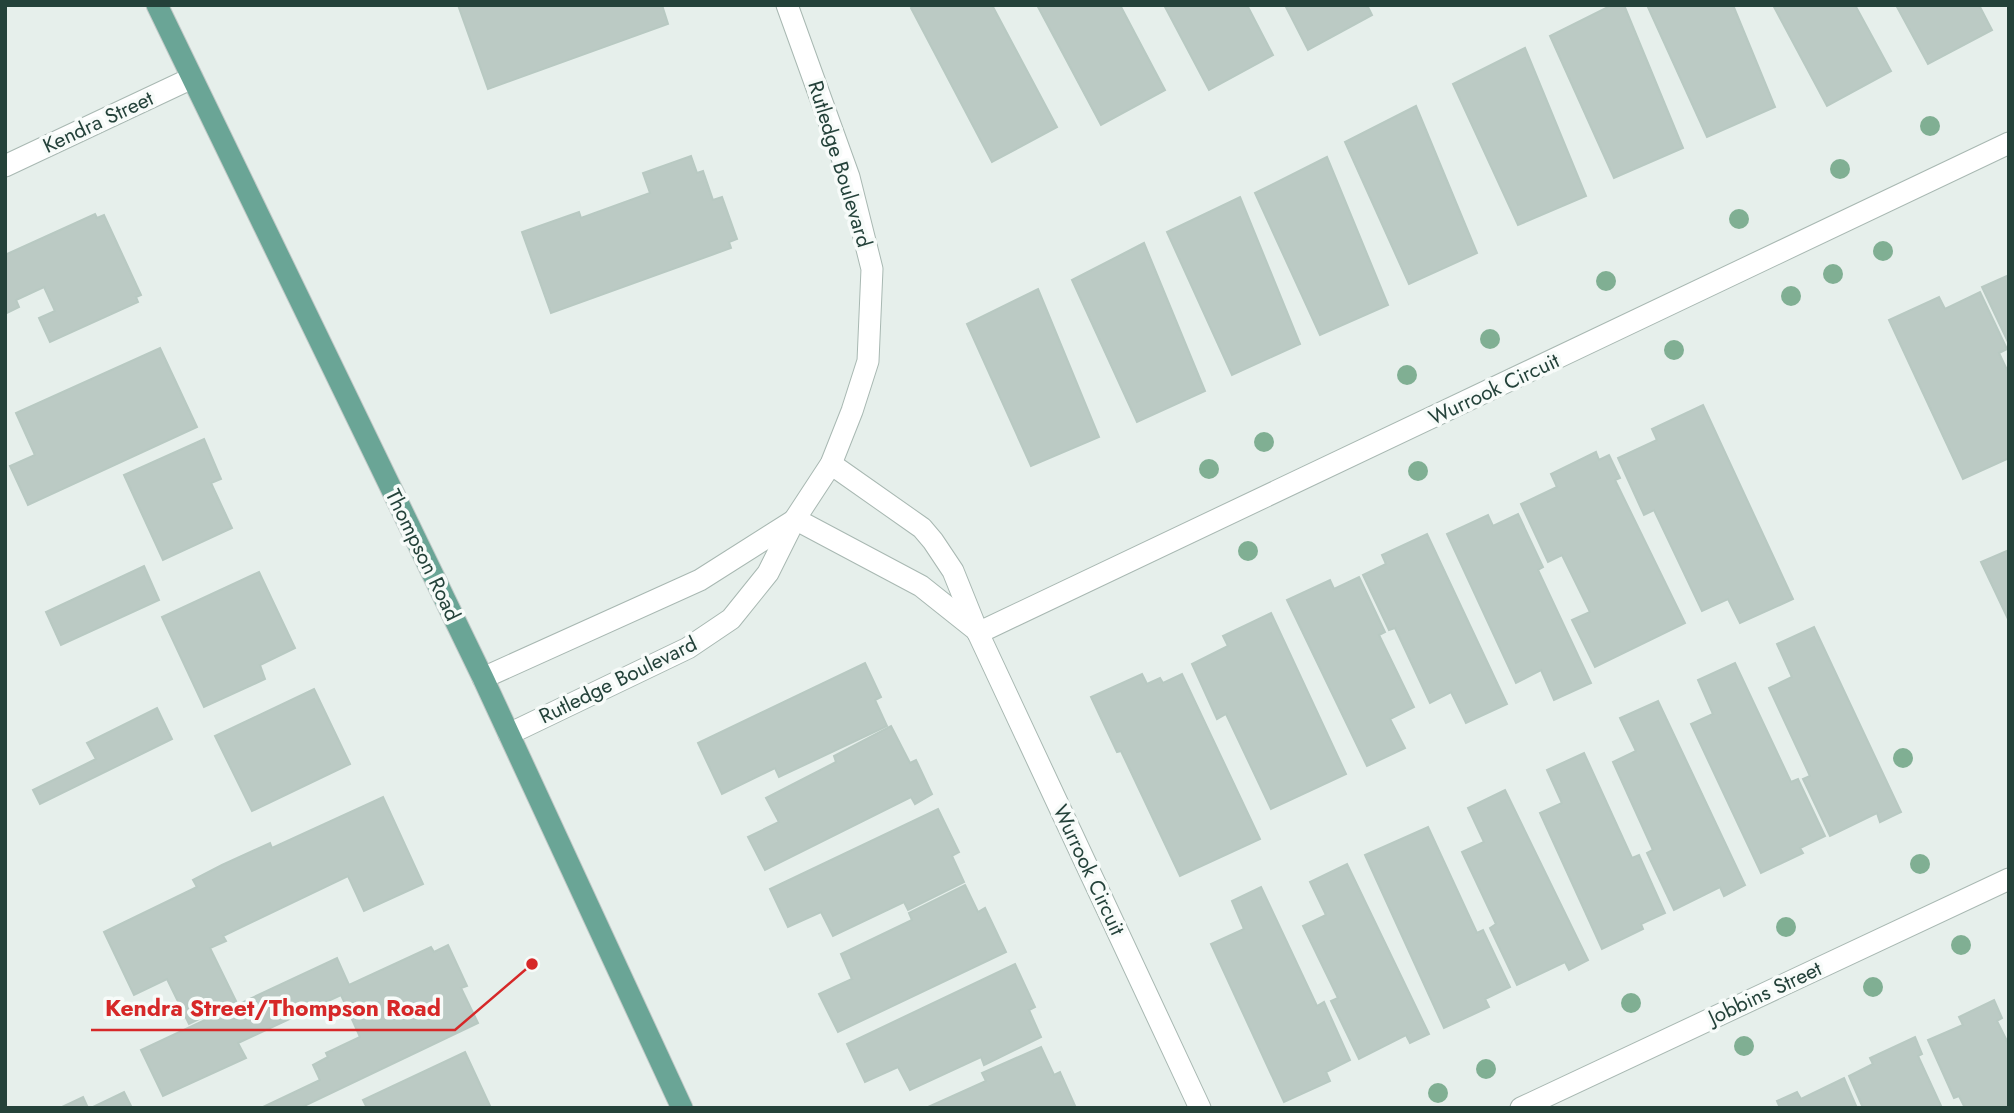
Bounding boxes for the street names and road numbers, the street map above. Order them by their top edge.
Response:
street label: Rutledge Boulevard [800,77,880,251]
street label: Kendra Street [38,83,158,161]
street label: Wurrook Circuit [1424,346,1564,432]
street label: Thompson Road [378,484,468,626]
street label: Rutledge Boulevard [534,629,702,731]
street label: Wurrook Circuit [1046,800,1132,940]
street label: Jobbins Street [1701,954,1827,1034]

